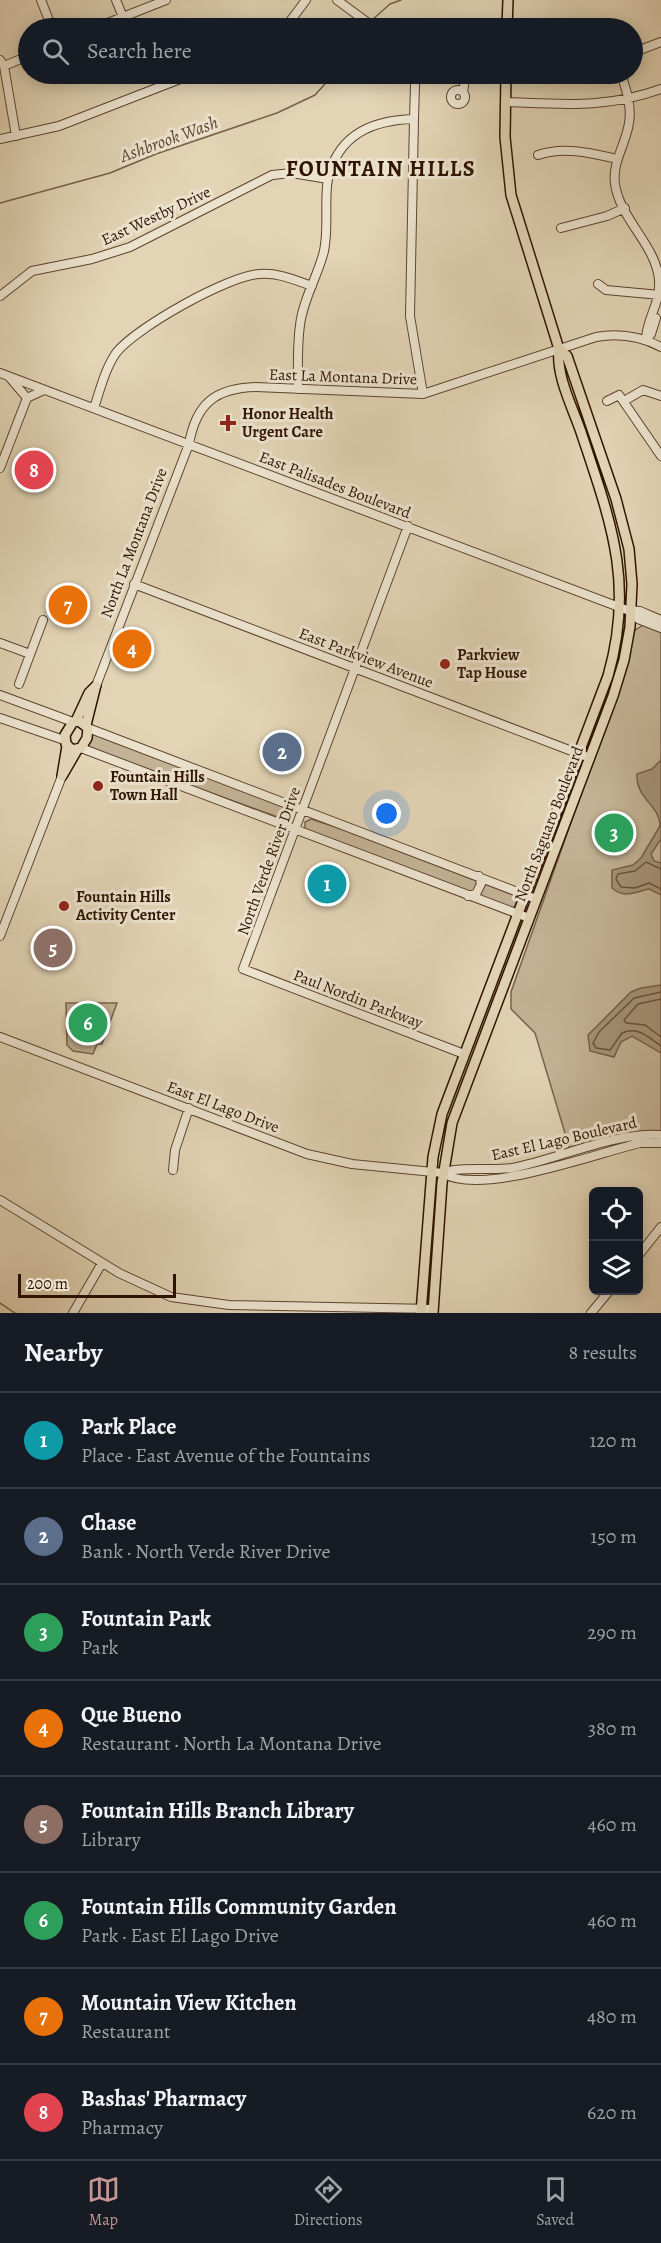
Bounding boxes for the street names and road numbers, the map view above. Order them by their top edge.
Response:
street label: East Westby Drive [98,181,214,251]
street label: East La Montana Drive [269,363,417,391]
street label: East Palisades Boulevard [256,446,414,524]
street label: North La Montana Drive [95,465,173,621]
street label: East Parkview Avenue [296,622,436,694]
street label: North Saguaro Boulevard [509,743,589,905]
street label: North Verde River Drive [232,784,306,938]
street label: Paul Nordin Parkway [290,964,427,1034]
street label: East El Lago Drive [164,1075,282,1139]
street label: East El Lago Boulevard [489,1111,639,1166]

